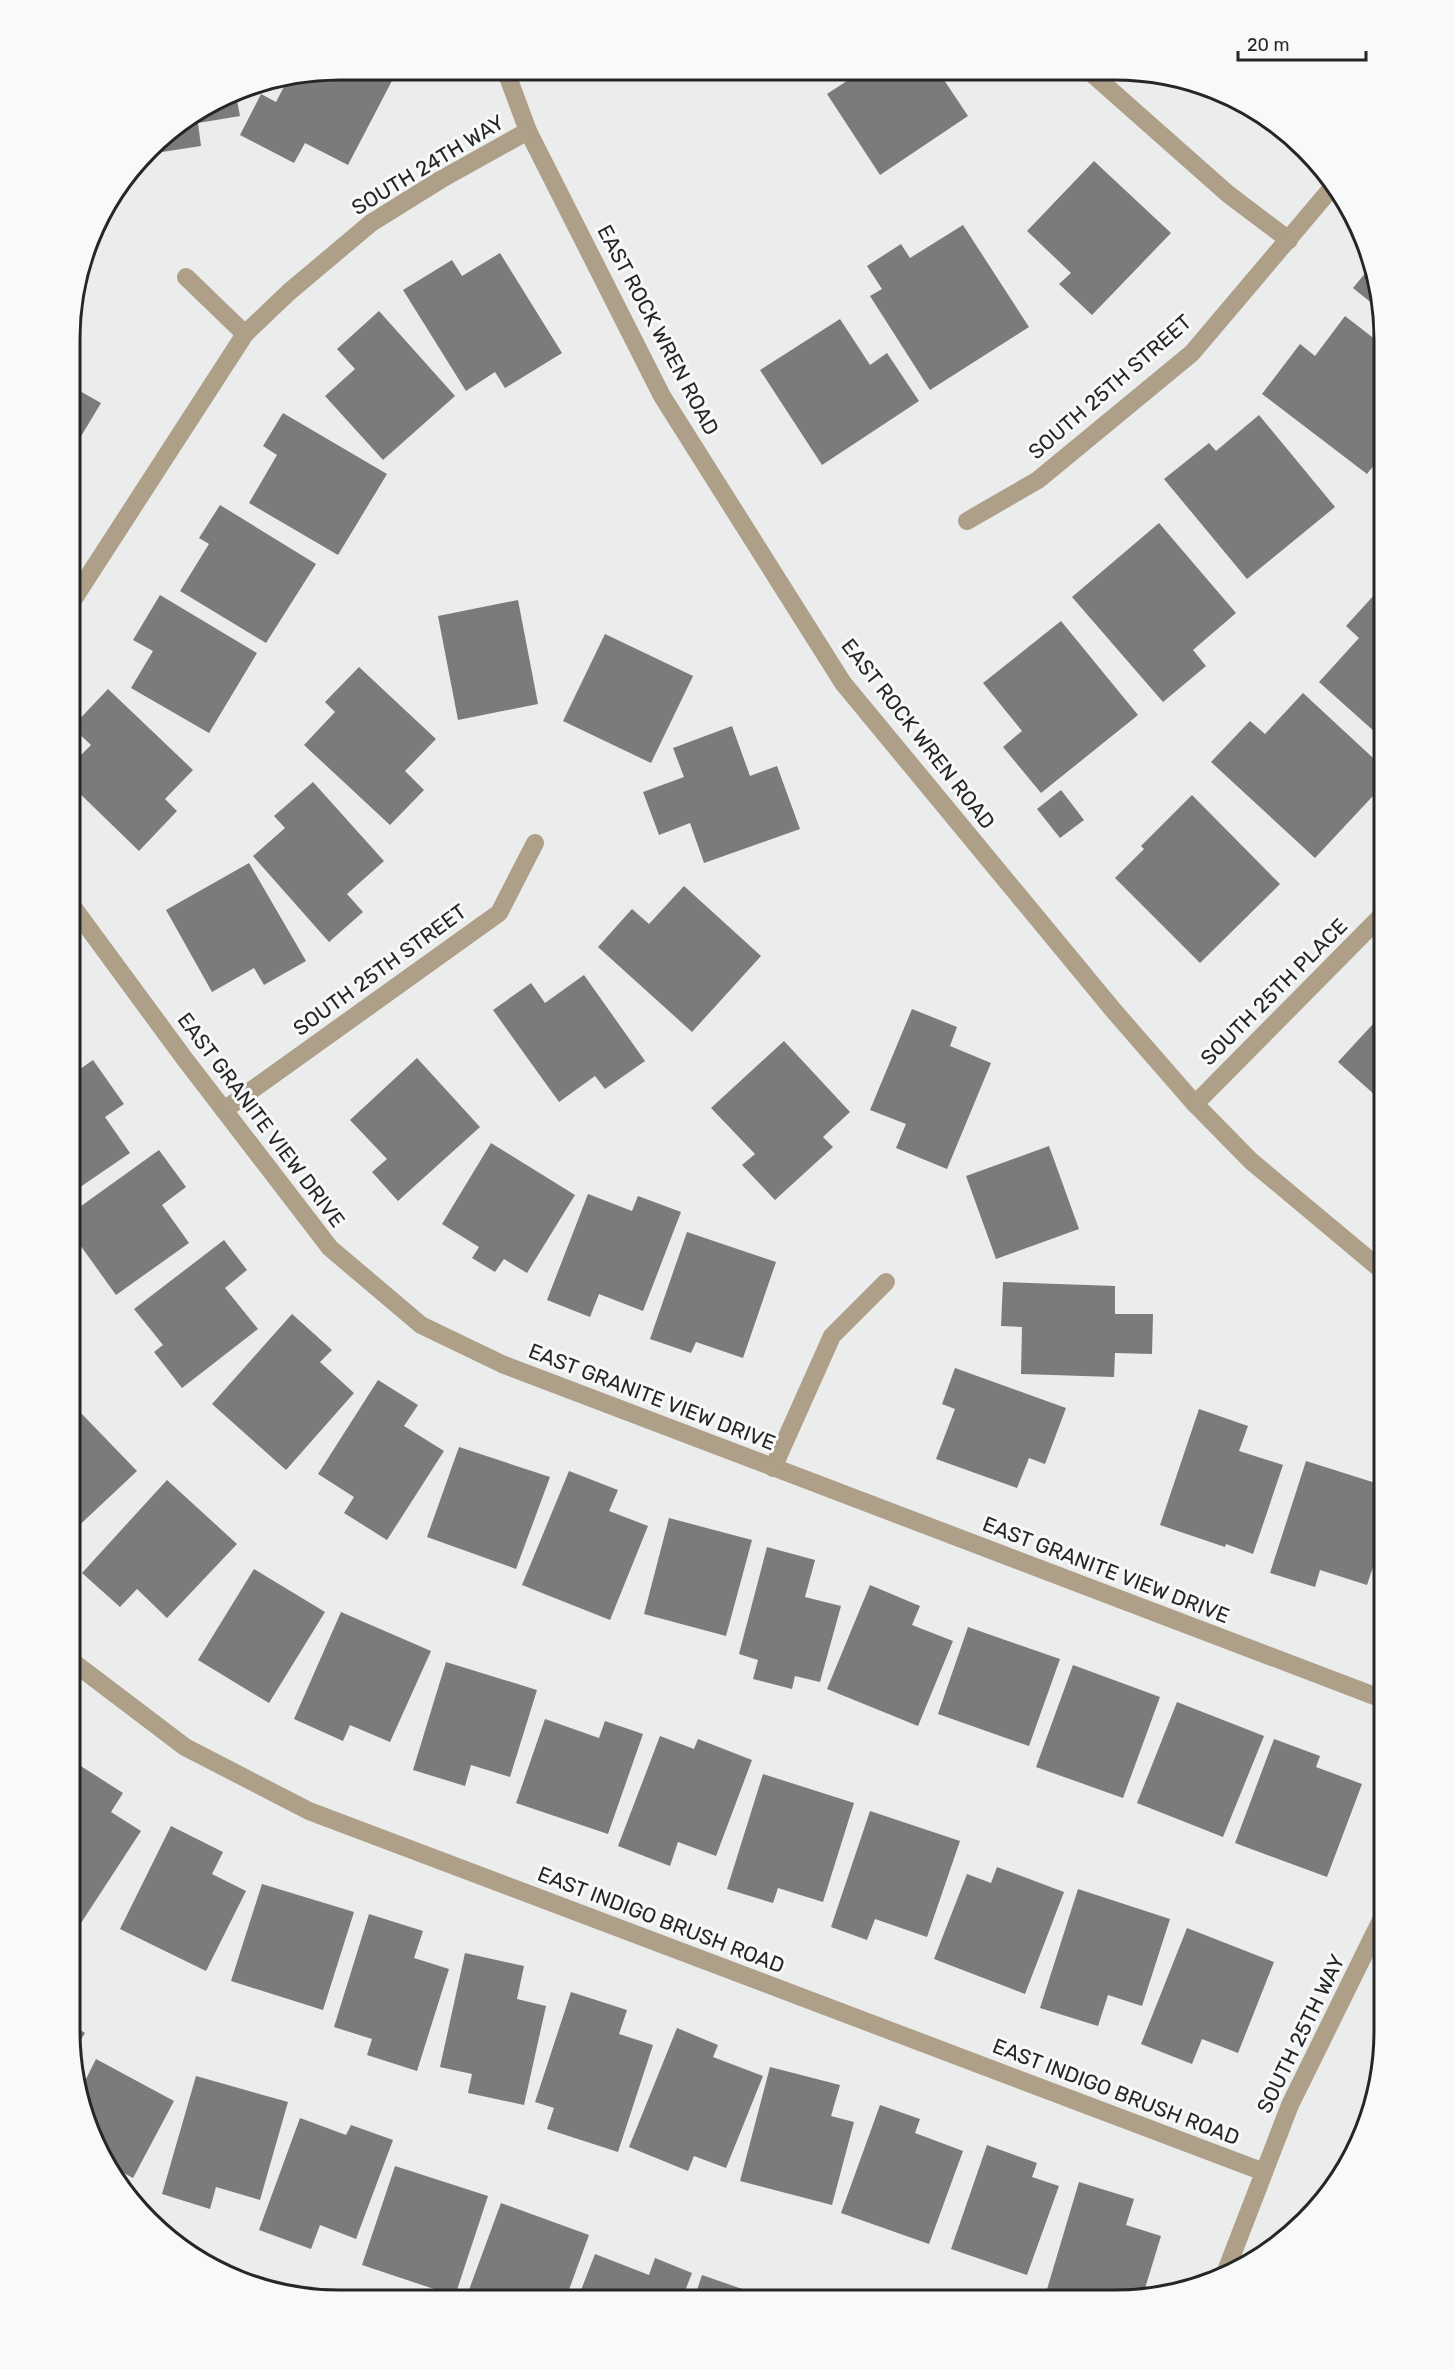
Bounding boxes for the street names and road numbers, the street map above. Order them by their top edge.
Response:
street label: SOUTH 24TH WAY [347,109,508,220]
street label: EAST ROCK WREN ROAD [592,220,725,439]
street label: SOUTH 25TH STREET [1023,309,1196,464]
street label: EAST ROCK WREN ROAD [836,634,1000,834]
street label: SOUTH 25TH STREET [288,898,471,1041]
street label: SOUTH 25TH PLACE [1195,913,1352,1070]
street label: EAST GRANITE VIEW DRIVE [172,1007,350,1232]
street label: EAST GRANITE VIEW DRIVE [525,1338,779,1455]
street label: EAST GRANITE VIEW DRIVE [979,1511,1233,1628]
street label: EAST INDIGO BRUSH ROAD [534,1861,788,1978]
street label: SOUTH 25TH WAY [1251,1950,1350,2117]
street label: EAST INDIGO BRUSH ROAD [989,2033,1243,2150]

